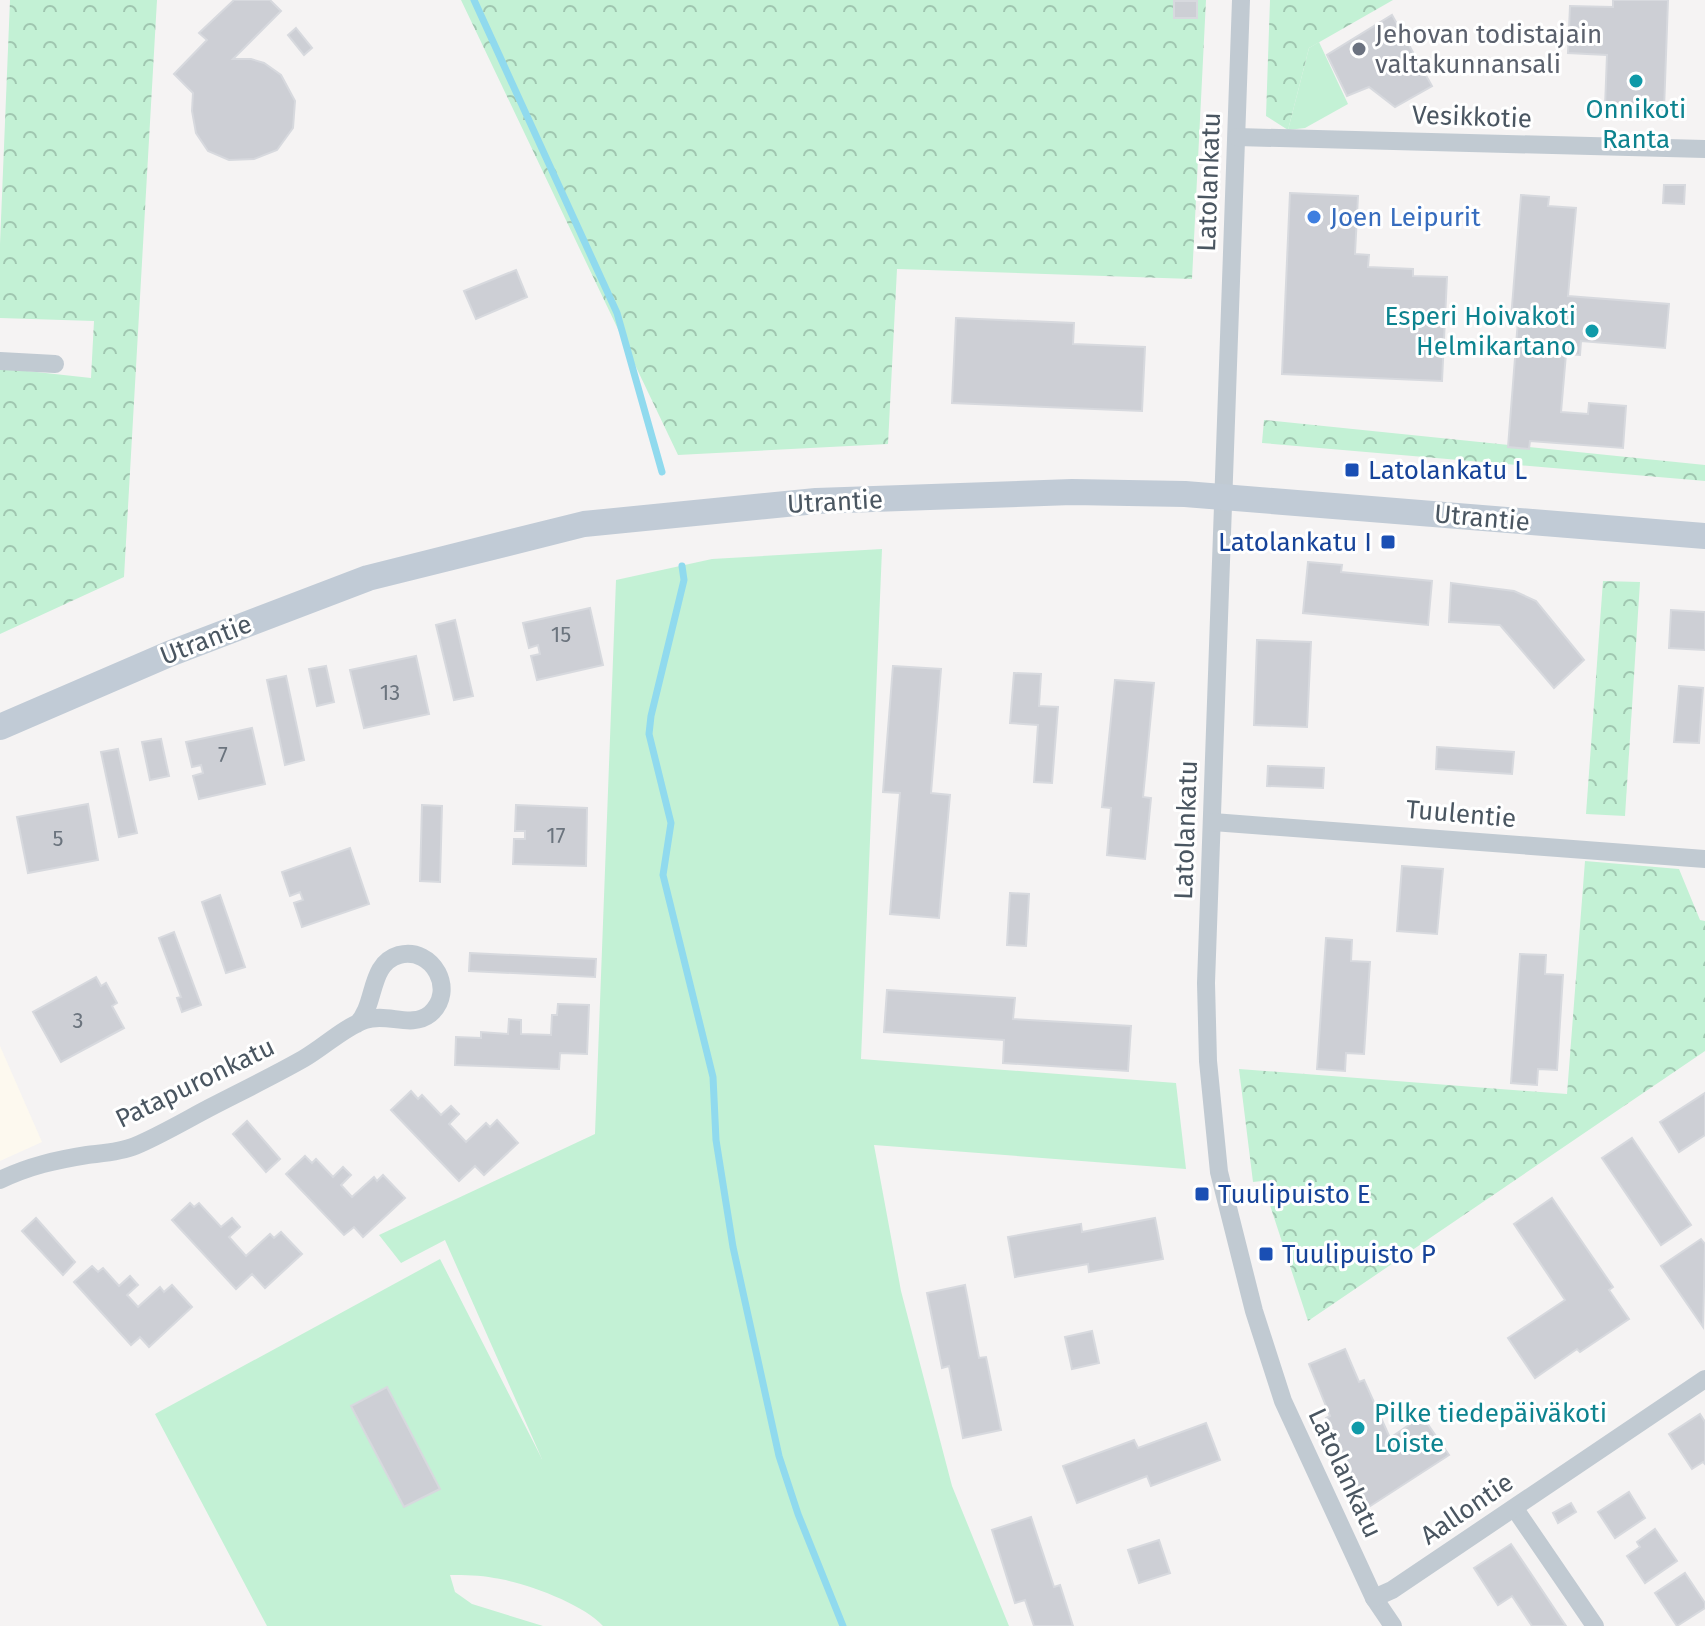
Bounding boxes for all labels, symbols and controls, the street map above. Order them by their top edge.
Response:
place label: Jehovan todistajain valtakunnansali [1375,19,1602,80]
marker: Jehovan todistajain valtakunnansali [1350,40,1368,58]
marker: Onnikoti Ranta [1627,72,1645,90]
place label: Onnikoti Ranta [1586,94,1686,155]
street label: Vesikkotie [1412,99,1532,135]
street label: Latolankatu [1191,112,1227,252]
place label: Joen Leipurit [1330,202,1481,233]
marker: Joen Leipurit [1305,208,1323,226]
place label: Esperi Hoivakoti Helmikartano [1385,301,1576,362]
marker: Esperi Hoivakoti Helmikartano [1583,322,1601,340]
place label: Latolankatu L [1368,455,1527,486]
marker: Latolankatu L [1343,461,1361,479]
street label: Utrantie [786,484,884,520]
street label: Utrantie [1433,498,1531,538]
place label: Latolankatu I [1218,527,1372,558]
marker: Latolankatu I [1379,533,1397,551]
street label: Utrantie [156,608,256,672]
house number: 15 [551,621,571,648]
house number: 13 [380,679,400,706]
house number: 7 [218,741,228,768]
street label: Latolankatu [1168,760,1204,900]
street label: Tuulentie [1405,794,1517,834]
house number: 17 [546,822,566,849]
house number: 5 [52,825,64,852]
house number: 3 [73,1007,83,1034]
street label: Patapuronkatu [110,1031,280,1135]
place label: Tuulipuisto E [1218,1179,1371,1210]
marker: Tuulipuisto E [1193,1185,1211,1203]
place label: Tuulipuisto P [1282,1239,1436,1270]
marker: Tuulipuisto P [1257,1245,1275,1263]
place label: Pilke tiedepäiväkoti Loiste [1374,1398,1607,1459]
street label: Latolankatu [1301,1403,1389,1543]
marker: Pilke tiedepäiväkoti Loiste [1349,1419,1367,1437]
street label: Aallontie [1415,1467,1519,1551]

